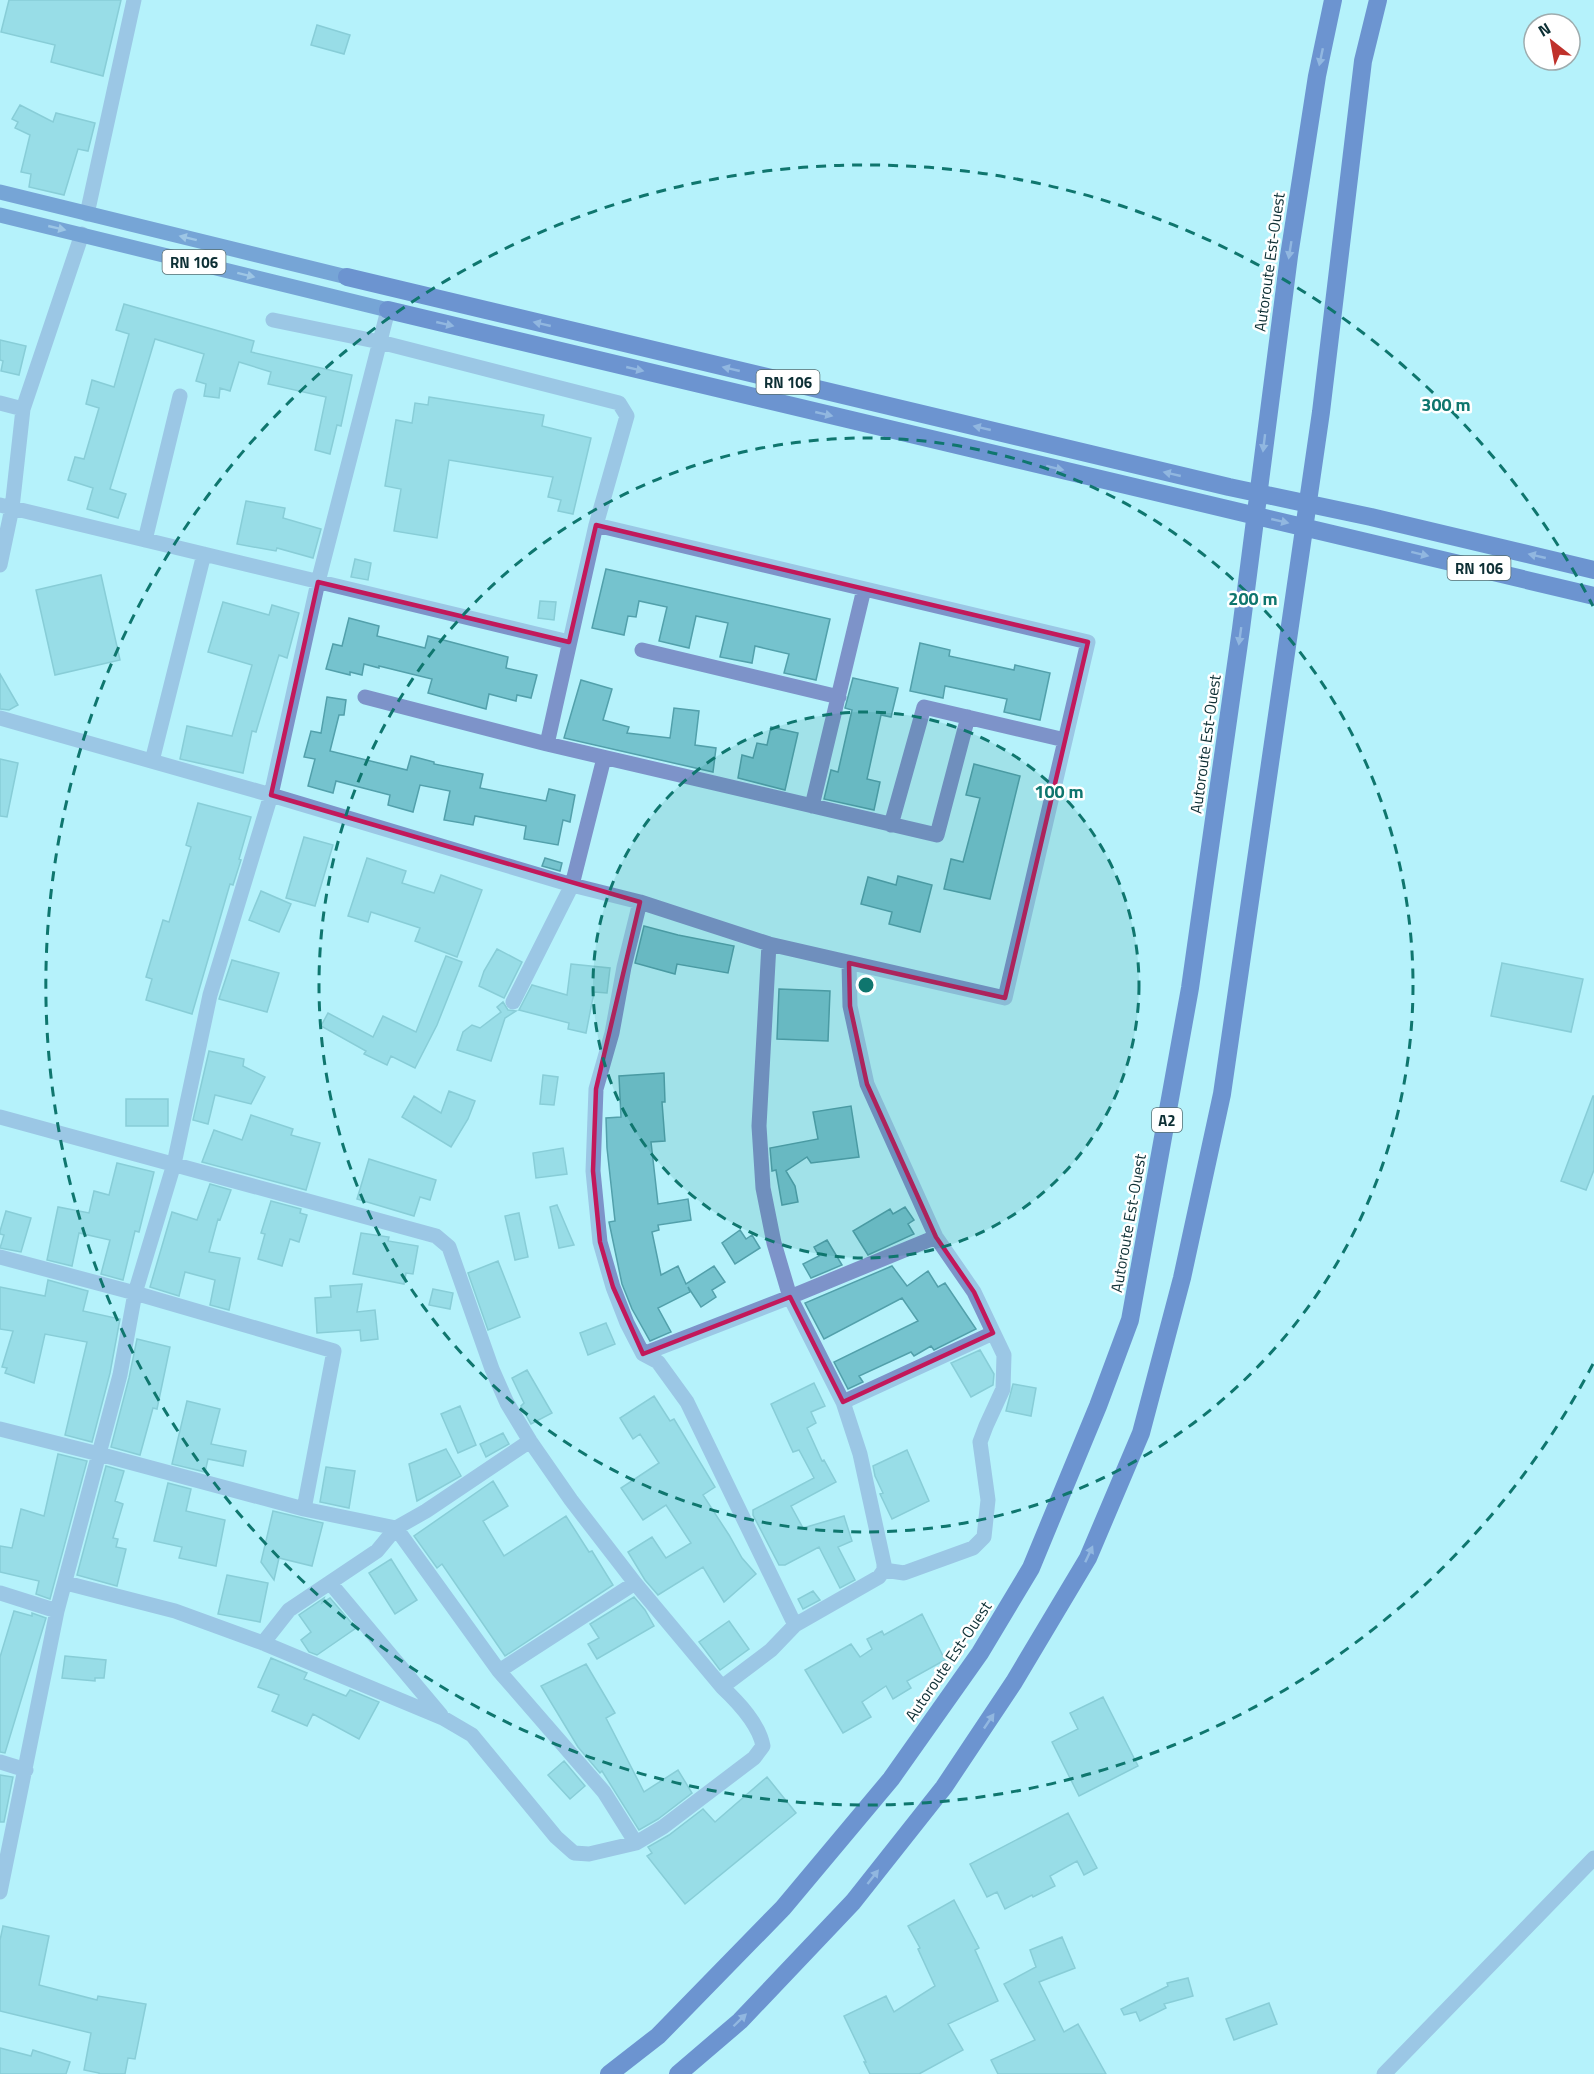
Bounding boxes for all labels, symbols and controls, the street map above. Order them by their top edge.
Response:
north arrow [1522,12,1582,72]
text: N [1533,16,1555,42]
one-way arrow [1316,48,1325,67]
street label: Autoroute Est-Ouest [1247,190,1291,333]
one-way arrow [48,223,66,233]
one-way arrow [179,233,197,243]
one-way arrow [1285,240,1294,259]
road number: RN 106 [162,250,226,274]
one-way arrow [237,270,255,280]
one-way arrow [532,318,551,328]
one-way arrow [436,319,454,329]
one-way arrow [722,363,740,373]
one-way arrow [625,364,644,374]
road number: RN 106 [756,370,820,394]
text: 300 m [1421,391,1471,418]
one-way arrow [815,409,834,419]
one-way arrow [973,423,991,433]
one-way arrow [1259,434,1269,453]
one-way arrow [1046,464,1064,474]
one-way arrow [1163,468,1181,478]
one-way arrow [1271,517,1289,527]
one-way arrow [1411,550,1430,560]
one-way arrow [1528,551,1546,561]
road number: RN 106 [1448,556,1510,580]
text: 200 m [1228,585,1278,612]
one-way arrow [1235,627,1244,646]
street label: Autoroute Est-Ouest [1183,672,1227,815]
text: 100 m [1034,778,1084,805]
centre of rings [856,975,876,995]
road number: A2 [1152,1108,1182,1132]
street label: Autoroute Est-Ouest [1104,1151,1152,1294]
one-way arrow [1084,1545,1094,1563]
street label: Autoroute Est-Ouest [899,1596,997,1726]
one-way arrow [983,1712,994,1729]
one-way arrow [866,1870,878,1885]
one-way arrow [732,2013,747,2027]

